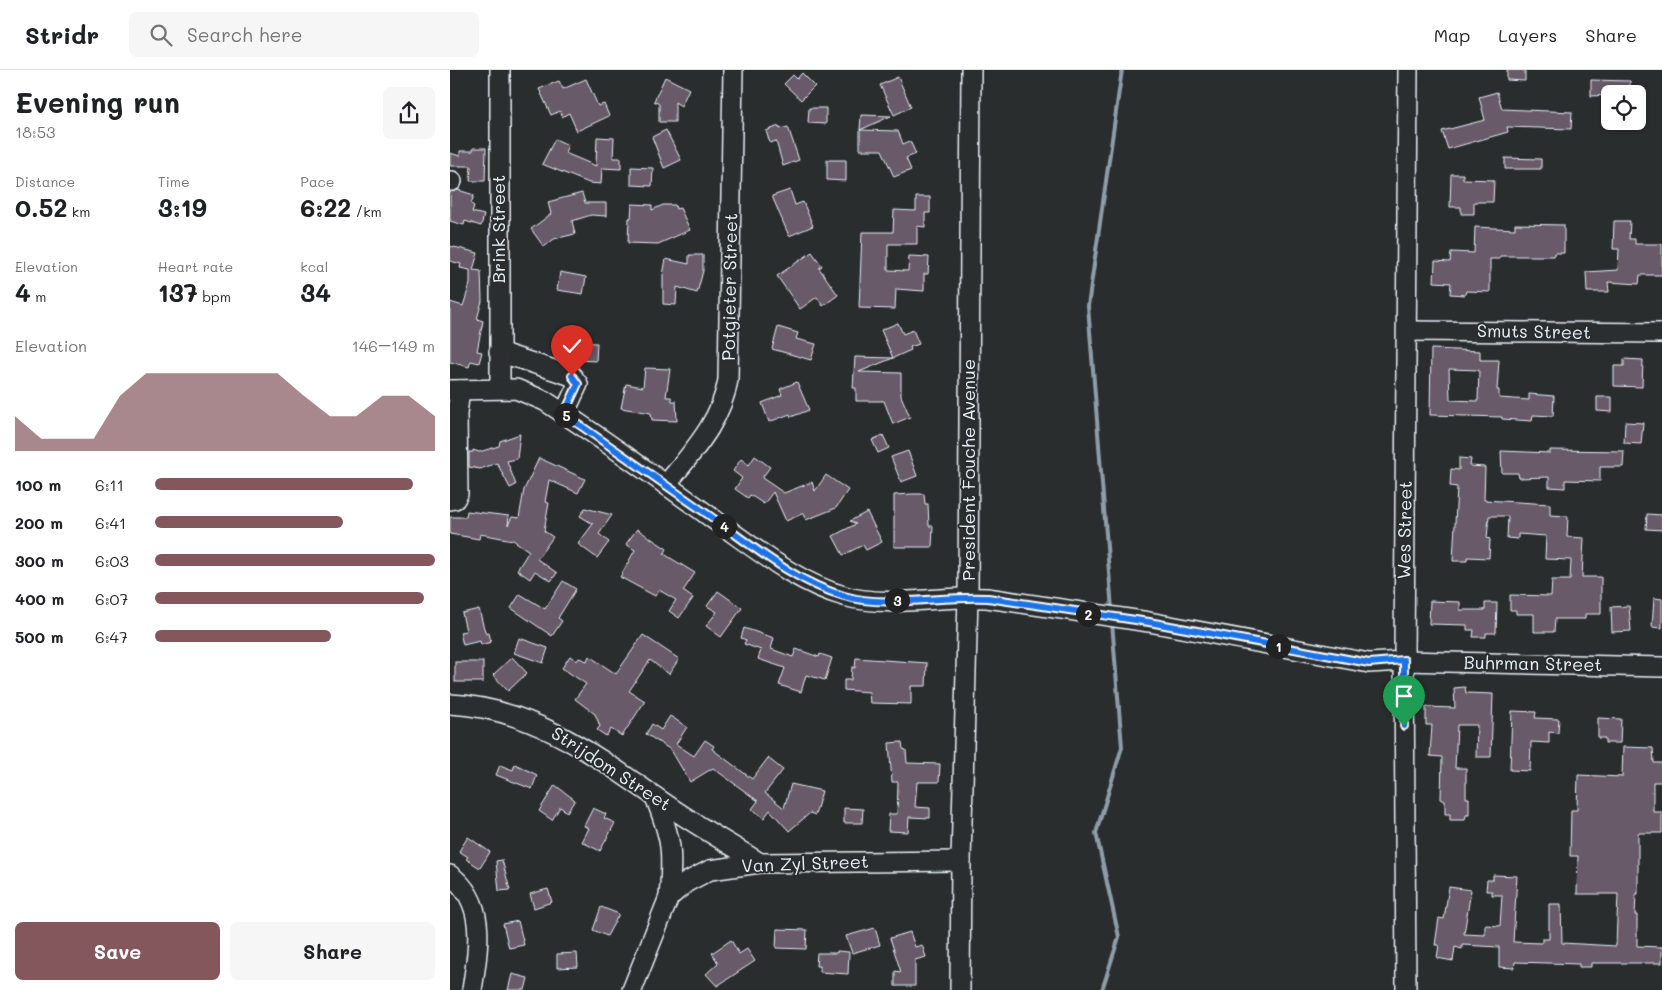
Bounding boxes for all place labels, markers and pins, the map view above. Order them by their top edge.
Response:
pin [551,325,593,376]
pin: 5 [554,402,578,428]
pin: 4 [712,514,736,538]
pin: 3 [884,588,910,612]
pin: 2 [1076,602,1100,626]
pin: 1 [1266,634,1290,658]
pin [1383,675,1425,726]

